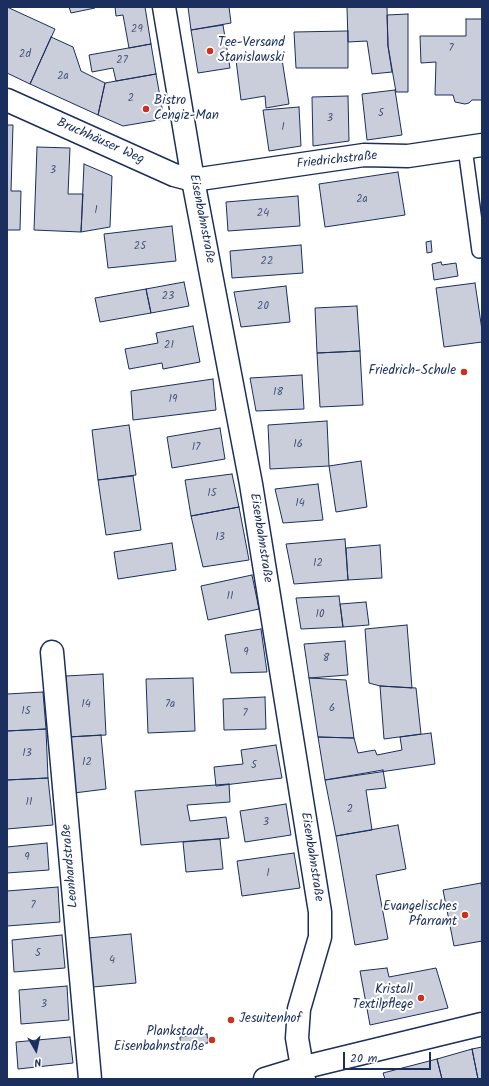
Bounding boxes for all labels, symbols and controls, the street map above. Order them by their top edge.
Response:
house number: 29 [131,23,143,37]
place label: Tee-Versand Stanislawski [218,36,285,67]
house number: 7 [448,42,454,56]
marker: Tee-Versand Stanislawski [205,46,215,56]
house number: 2d [19,48,31,62]
house number: 27 [116,54,128,68]
house number: 2a [57,70,69,84]
house number: 2 [128,92,134,106]
place label: Bistro Cengiz-Man [154,94,219,125]
marker: Bistro Cengiz-Man [141,104,151,114]
house number: 5 [378,107,384,121]
house number: 3 [327,112,333,126]
street label: Bruchhäuser Weg [54,116,146,168]
house number: 1 [281,121,285,135]
street label: Friedrichstraße [296,149,378,173]
house number: 3 [50,164,56,178]
street label: Eisenbahnstraße [185,173,217,265]
house number: 2a [356,193,368,207]
house number: 1 [94,204,98,218]
house number: 24 [257,207,269,221]
house number: 25 [134,240,146,254]
house number: 22 [261,255,273,269]
house number: 23 [162,290,174,304]
house number: 20 [257,300,269,314]
house number: 21 [164,339,174,353]
place label: Friedrich-Schule [368,364,456,380]
marker: Friedrich-Schule [459,367,469,377]
house number: 18 [273,386,283,400]
house number: 19 [169,393,177,407]
house number: 16 [293,438,303,452]
house number: 17 [192,441,200,455]
house number: 15 [207,487,217,501]
street label: Eisenbahnstraße [245,492,275,584]
house number: 14 [295,497,305,511]
house number: 13 [215,531,225,545]
house number: 12 [313,557,323,571]
house number: 11 [227,590,233,604]
house number: 10 [316,608,324,622]
house number: 9 [243,646,249,660]
house number: 8 [323,652,329,666]
house number: 14 [81,698,91,712]
house number: 7a [165,698,175,712]
house number: 6 [329,702,335,716]
house number: 15 [21,705,31,719]
house number: 7 [242,707,248,721]
house number: 13 [22,747,32,761]
house number: 12 [82,756,92,770]
house number: 5 [251,759,257,773]
house number: 11 [26,796,32,810]
house number: 2 [347,803,353,817]
street label: Eisenbahnstraße [296,811,326,903]
house number: 3 [263,816,269,830]
street label: Leonhardstraße [60,823,82,909]
house number: 9 [24,851,30,865]
house number: 1 [266,867,270,881]
house number: 7 [30,899,36,913]
place label: Evangelisches Pfarramt [383,900,457,931]
marker: Evangelisches Pfarramt [460,910,470,920]
house number: 5 [35,947,41,961]
house number: 4 [109,954,115,968]
place label: Kristall Textilpflege [352,983,413,1014]
marker: Kristall Textilpflege [416,993,426,1003]
house number: 3 [41,998,47,1012]
place label: Jesuitenhof [239,1012,301,1028]
marker: Jesuitenhof [226,1015,236,1025]
place label: Plankstadt Eisenbahnstraße [114,1025,204,1056]
north arrow [16,1030,56,1070]
marker: Plankstadt Eisenbahnstraße [207,1035,217,1045]
scale bar [345,1044,433,1070]
text: 20 m [350,1049,377,1068]
text: N [33,1052,43,1071]

